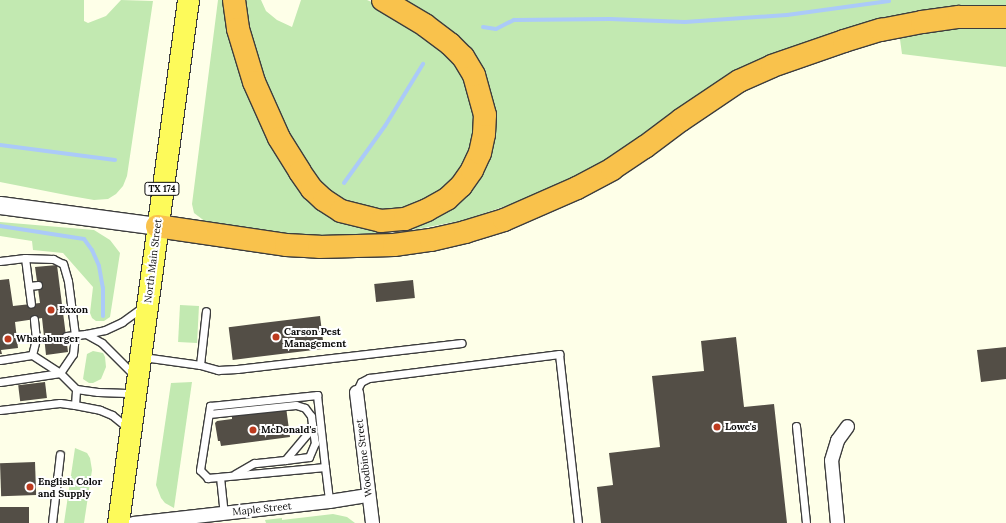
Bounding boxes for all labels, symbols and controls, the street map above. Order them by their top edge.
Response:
road number: TX 174 [144,182,180,196]
street label: North Main Street [142,218,164,304]
place label: Exxon [59,304,88,316]
marker: Exxon [46,305,56,315]
place label: Carson Pest Management [284,325,346,348]
marker: Carson Pest Management [271,332,281,342]
place label: Whataburger [16,333,80,345]
marker: Whataburger [3,334,13,344]
street label: Woodbine Street [353,418,375,498]
place label: Lowe's [725,421,756,433]
marker: Lowe's [712,422,722,432]
place label: McDonald's [261,424,316,436]
marker: McDonald's [248,425,258,435]
place label: English Color and Supply [38,475,102,498]
marker: English Color and Supply [25,482,35,492]
street label: Maple Street [232,500,292,518]

